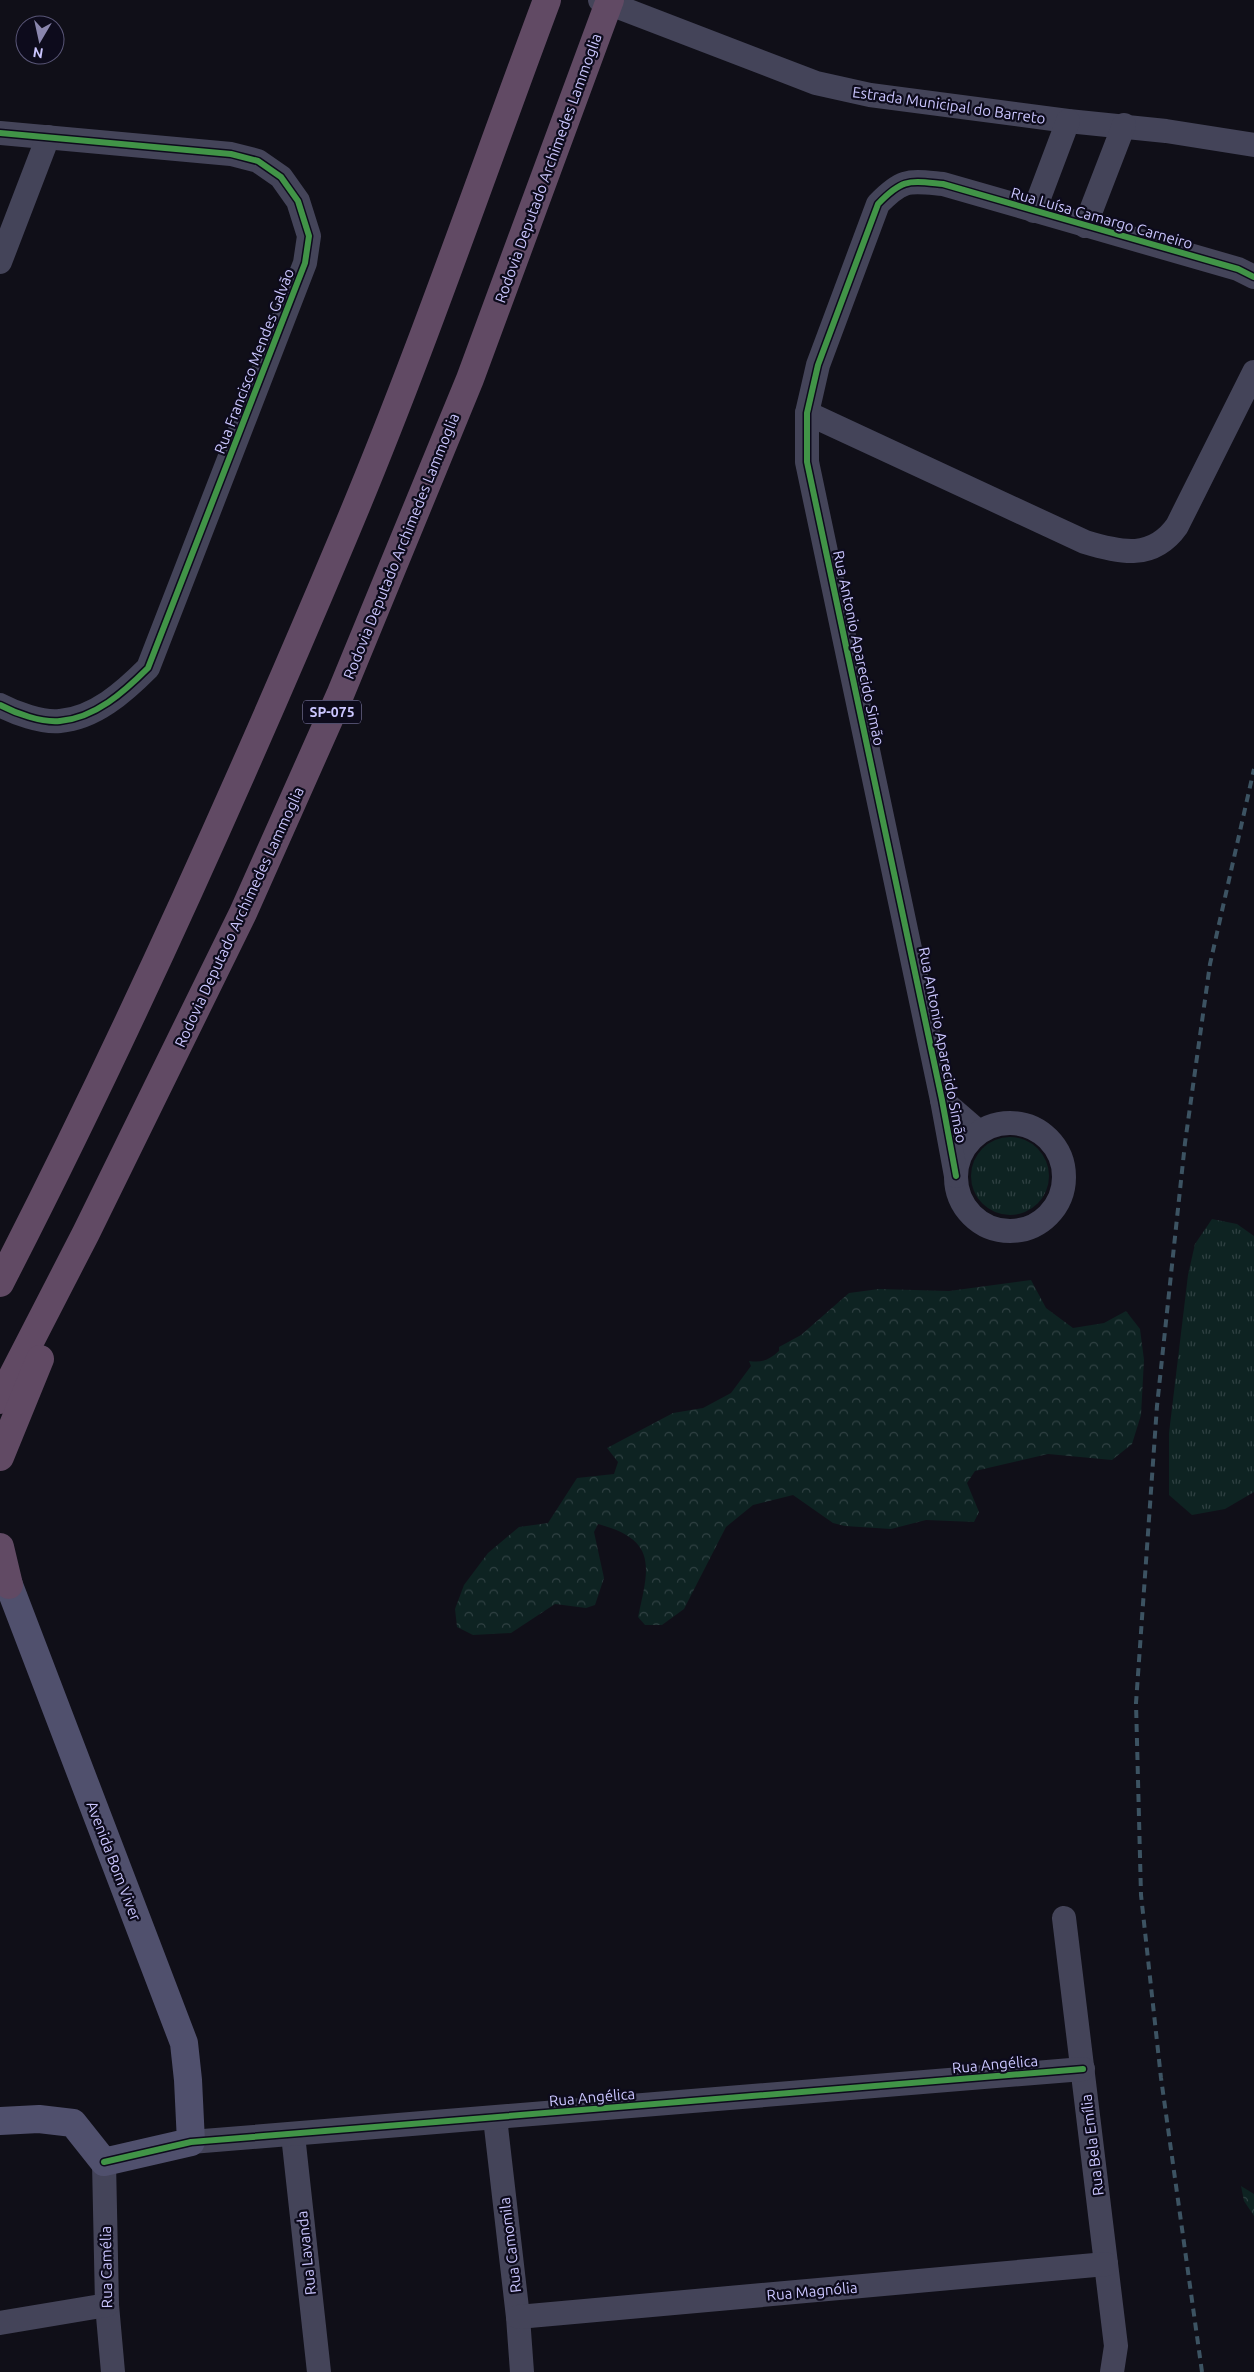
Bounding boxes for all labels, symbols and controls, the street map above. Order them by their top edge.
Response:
north arrow [15,15,65,65]
street label: Rodovia Deputado Archimedes Lammoglia [491,31,605,305]
text: N [32,44,44,62]
street label: Estrada Municipal do Barreto [851,83,1047,127]
street label: Rua Luísa Camargo Carneiro [1009,184,1195,252]
street label: Rua Francisco Mendes Galvão [211,266,297,456]
street label: Rodovia Deputado Archimedes Lammoglia [340,411,462,681]
street label: Rua Antonio Aparecido Simão [830,549,888,747]
road number: SP-075 [303,700,361,724]
street label: Rodovia Deputado Archimedes Lammoglia [171,784,307,1050]
street label: Rua Antonio Aparecido Simão [916,946,970,1144]
street label: Avenida Bom Viver [83,1799,145,1924]
street label: Rua Angélica [951,2052,1039,2076]
street label: Rua Angélica [548,2085,636,2109]
street label: Rua Bela Emília [1077,2093,1107,2197]
street label: Rua Camomila [496,2196,524,2294]
street label: Rua Lavanda [293,2210,319,2296]
street label: Rua Camélia [97,2226,115,2308]
street label: Rua Magnólia [766,2279,858,2303]

